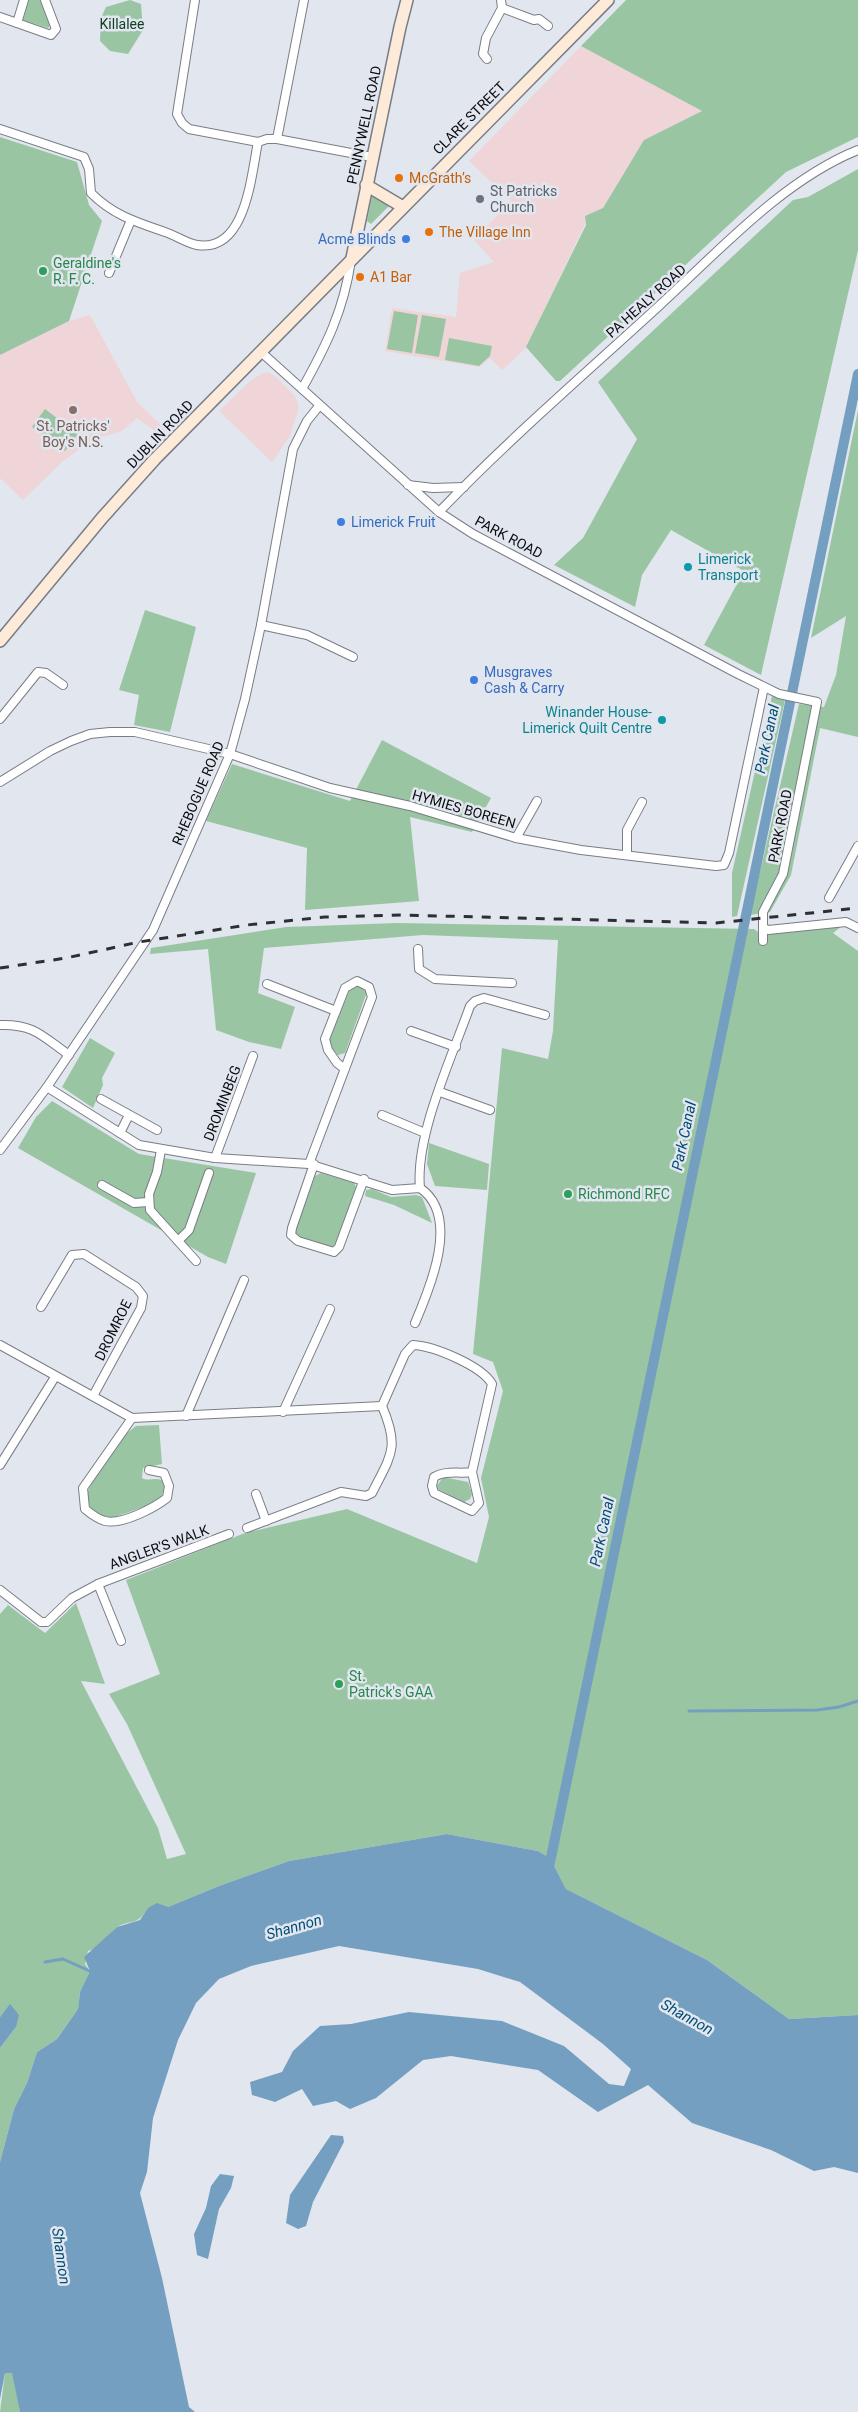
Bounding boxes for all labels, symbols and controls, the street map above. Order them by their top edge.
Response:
park label: Killalee [100,16,144,32]
street label: PENNYWELL ROAD [344,64,384,186]
street label: CLARE STREET [430,78,509,157]
place label: McGrath’s [409,170,471,186]
marker: McGrath’s [393,172,405,184]
place label: St Patricks Church [490,183,557,215]
marker: St Patricks Church [474,193,486,205]
place label: The Village Inn [439,224,531,240]
marker: The Village Inn [423,226,435,238]
place label: Acme Blinds [318,231,396,247]
marker: Acme Blinds [400,233,412,245]
place label: Geraldine's R. F. C. [53,255,121,287]
street label: PA HEALY ROAD [603,261,689,341]
marker: Geraldine's R. F. C. [37,265,49,277]
place label: A1 Bar [370,269,412,285]
marker: A1 Bar [354,271,366,283]
street label: DUBLIN ROAD [124,397,196,471]
marker: St. Patricks' Boy's N.S. [67,404,79,416]
place label: St. Patricks' Boy's N.S. [36,418,110,450]
street label: PARK ROAD [472,512,546,562]
place label: Limerick Fruit [351,514,436,530]
marker: Limerick Fruit [335,516,347,528]
place label: Limerick Transport [698,551,759,583]
marker: Limerick Transport [682,561,694,573]
place label: Musgraves Cash & Carry [484,664,565,696]
marker: Musgraves Cash & Carry [468,674,480,686]
water label: Park Canal [751,703,783,775]
place label: Winander House- Limerick Quilt Centre [522,704,652,736]
marker: Winander House- Limerick Quilt Centre [656,714,668,726]
street label: RHEBOGUE ROAD [169,739,227,847]
street label: HYMIES BOREEN [410,787,518,831]
street label: PARK ROAD [765,788,795,864]
street label: DROMINBEG [200,1063,244,1143]
water label: Park Canal [668,1100,700,1172]
place label: Richmond RFC [578,1186,670,1202]
marker: Richmond RFC [562,1188,574,1200]
street label: DROMROE [91,1297,135,1363]
water label: Park Canal [586,1496,618,1568]
street label: ANGLER'S WALK [107,1522,211,1572]
place label: St. Patrick's GAA [349,1668,433,1700]
marker: St. Patrick's GAA [333,1678,345,1690]
water label: Shannon [264,1910,324,1944]
water label: Shannon [658,1995,716,2039]
water label: Shannon [48,2227,74,2285]

